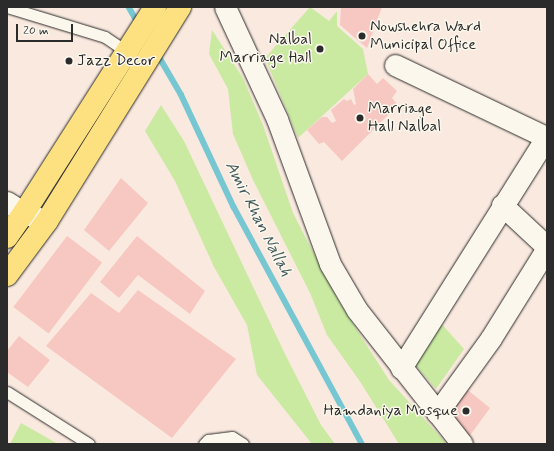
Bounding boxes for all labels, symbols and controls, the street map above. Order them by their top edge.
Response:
scale bar [18,16,75,42]
place label: Nowshehra Ward Municipal Office [370,17,482,55]
text: 20 m [23,23,49,39]
place label: Nalbal Marriage Hall [217,30,312,68]
marker: Nowshehra Ward Municipal Office [357,31,367,41]
marker: Nalbal Marriage Hall [315,44,325,54]
place label: Jazz Decor [77,51,155,71]
marker: Jazz Decor [64,56,74,66]
place label: Marriage Hall Nalbal [368,99,441,137]
marker: Marriage Hall Nalbal [355,113,365,123]
water label: Amir Khan Nallah [219,155,297,283]
place label: Hamdaniya Mosque [325,401,458,421]
marker: Hamdaniya Mosque [461,406,471,416]

